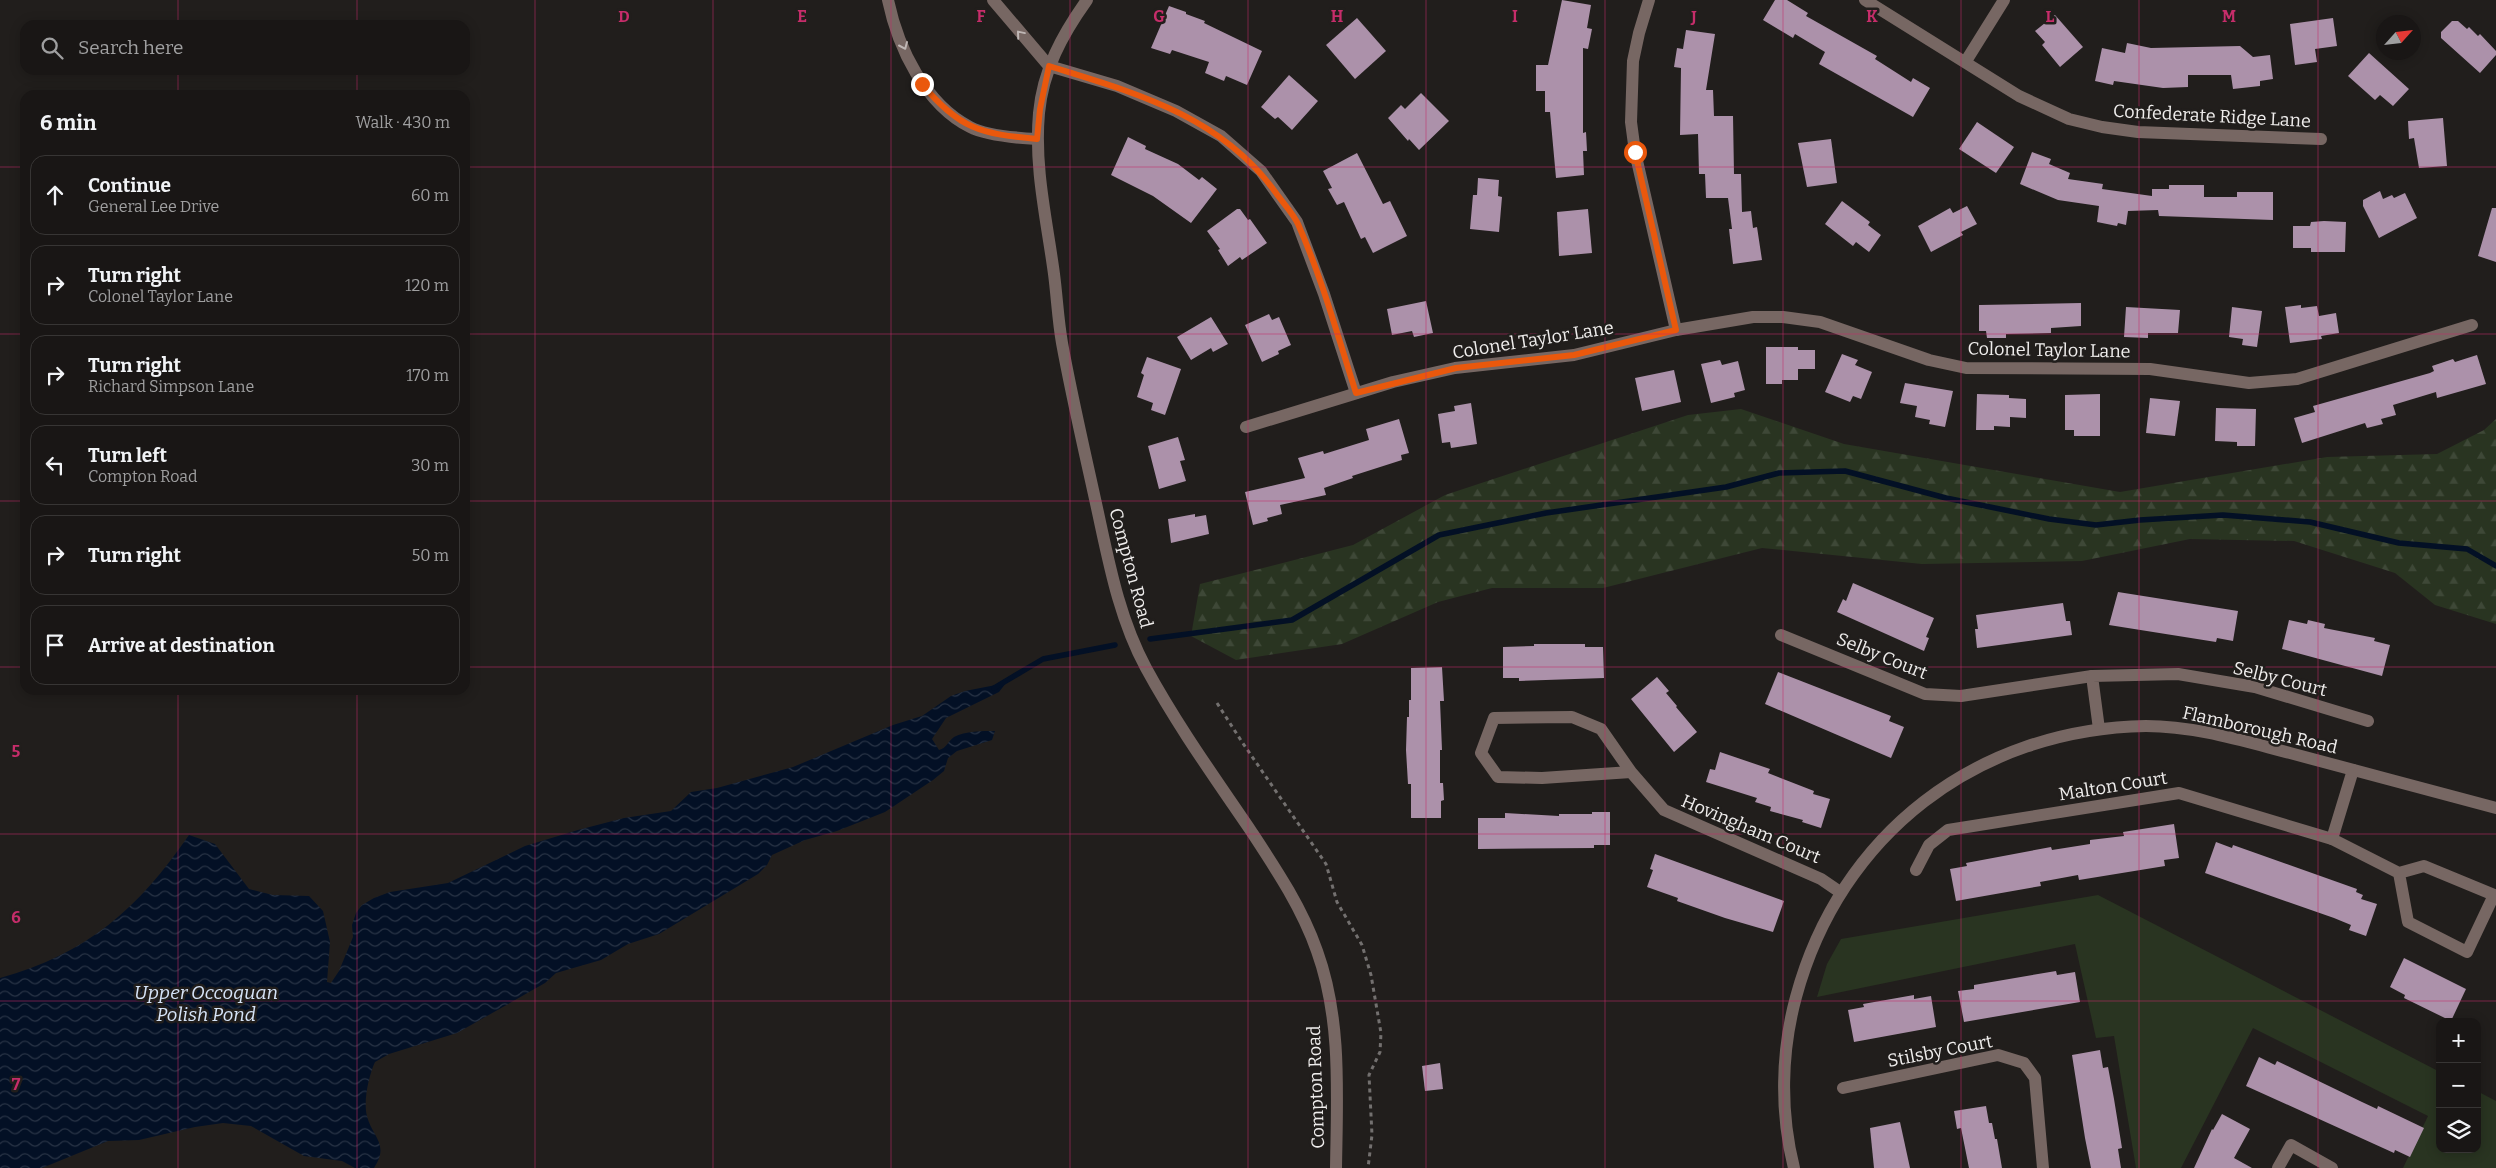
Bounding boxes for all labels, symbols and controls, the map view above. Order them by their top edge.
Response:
text: D [618,7,630,26]
text: E [797,7,807,26]
text: F [977,7,986,26]
text: G [1153,7,1165,26]
text: H [1331,7,1344,26]
text: I [1512,7,1518,26]
text: J [1690,7,1697,26]
text: K [1866,7,1878,26]
text: L [2046,7,2055,26]
text: M [2222,7,2236,26]
north arrow [2376,15,2421,60]
search box [20,20,470,75]
one-way arrow [1017,31,1026,40]
icon: search [38,34,66,62]
text: Search here [78,36,183,59]
one-way arrow [897,41,908,50]
route end [911,73,934,96]
street label: Confederate Ridge Lane [2113,100,2311,132]
text: 6 min [40,110,96,136]
text: Walk · 430 m [356,113,450,132]
route start [1624,141,1647,164]
text: Continue [88,174,171,197]
icon: ahead [41,181,69,209]
text: 60 m [411,186,449,205]
text: General Lee Drive [88,197,219,216]
text: Turn right [88,264,181,287]
icon: right [41,271,69,299]
text: 120 m [405,276,449,295]
text: Colonel Taylor Lane [88,287,233,306]
street label: Colonel Taylor Lane [1451,316,1615,364]
street label: Colonel Taylor Lane [1967,338,2131,362]
text: Turn right [88,354,181,377]
icon: right [41,361,69,389]
text: 170 m [406,366,449,385]
text: Richard Simpson Lane [88,377,254,396]
text: Turn left [88,444,167,467]
icon: left [41,451,69,479]
text: 30 m [411,456,449,475]
text: Compton Road [88,467,198,486]
street label: Compton Road [1104,506,1158,631]
icon: right [41,541,69,569]
text: Turn right [88,544,181,567]
text: 50 m [412,546,449,565]
street label: Selby Court [1833,628,1931,684]
icon: arrive [41,631,69,659]
text: Arrive at destination [88,634,275,657]
street label: Selby Court [2231,657,2330,701]
street label: Flamborough Road [2180,701,2340,759]
text: 5 [12,742,21,761]
street label: Malton Court [2057,766,2169,805]
street label: Hovingham Court [1678,790,1824,868]
text: 6 [11,908,21,927]
water label: Upper Occoquan Polish Pond [134,981,278,1026]
map controls [2436,1018,2481,1153]
button: + [2436,1018,2481,1063]
street label: Compton Road [1303,1025,1329,1149]
street label: Stilsby Court [1886,1030,1995,1072]
button: − [2436,1063,2481,1108]
text: 7 [12,1075,21,1094]
button: layers [2436,1108,2481,1153]

